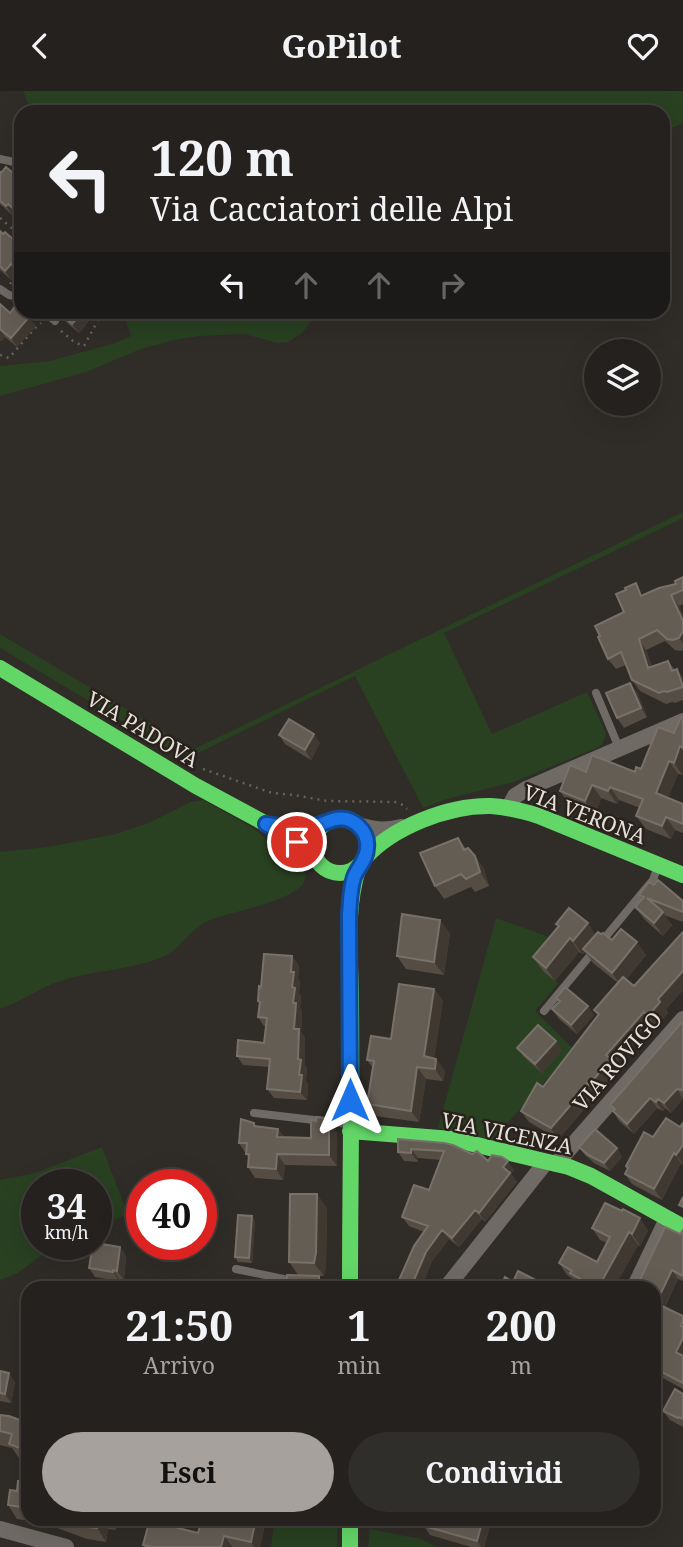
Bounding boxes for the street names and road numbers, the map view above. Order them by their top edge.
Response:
street label: VIA PADOVA [82,684,205,774]
street label: VIA VERONA [520,778,650,850]
street label: VIA ROVIGO [566,1005,668,1117]
street label: VIA VICENZA [439,1105,575,1161]

